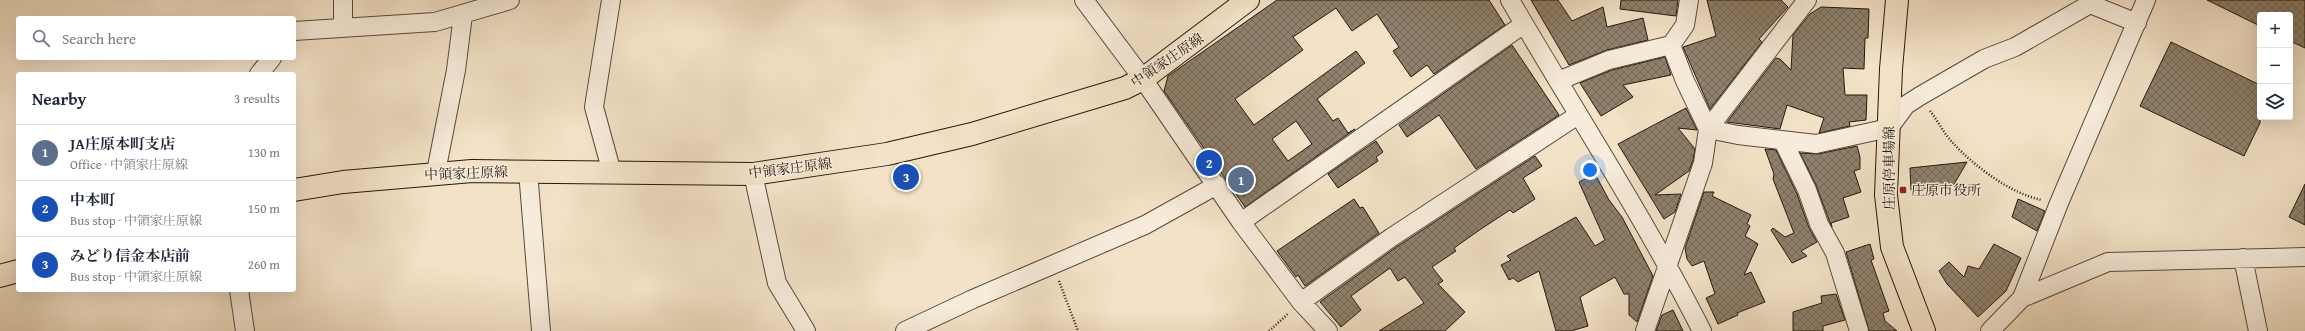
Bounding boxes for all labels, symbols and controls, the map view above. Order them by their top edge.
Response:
map controls [2257,12,2293,120]
button: + [2257,12,2293,48]
search box [16,16,296,60]
icon: search [30,27,52,49]
text: Search here [62,28,136,49]
street label: 中領家庄原線 [1127,28,1207,92]
button: − [2257,48,2293,84]
button: layers [2257,84,2293,120]
text: Nearby [32,86,86,111]
text: 3 results [234,89,280,108]
street label: 庄原停車場線 [1879,126,1899,210]
text: JA庄原本町支店 [70,133,175,154]
text: 1 [42,143,48,162]
text: 130 m [248,143,280,162]
pin: 2 [1196,148,1222,178]
street label: 中領家庄原線 [747,153,833,183]
text: Office · 中領家庄原線 [70,155,188,174]
your location [1580,160,1600,180]
street label: 中領家庄原線 [424,162,508,184]
pin: 3 [893,162,919,192]
pin: 1 [1228,165,1254,195]
place label: 庄原市役所 [1911,180,1981,200]
marker: 庄原市役所 [1898,185,1908,195]
text: 中本町 [70,189,115,210]
text: 2 [42,199,48,218]
text: 150 m [248,199,280,218]
text: Bus stop · 中領家庄原線 [70,211,202,230]
text: みどり信金本店前 [70,245,190,266]
text: 3 [42,255,48,274]
text: 260 m [248,255,280,274]
text: Bus stop · 中領家庄原線 [70,267,202,286]

